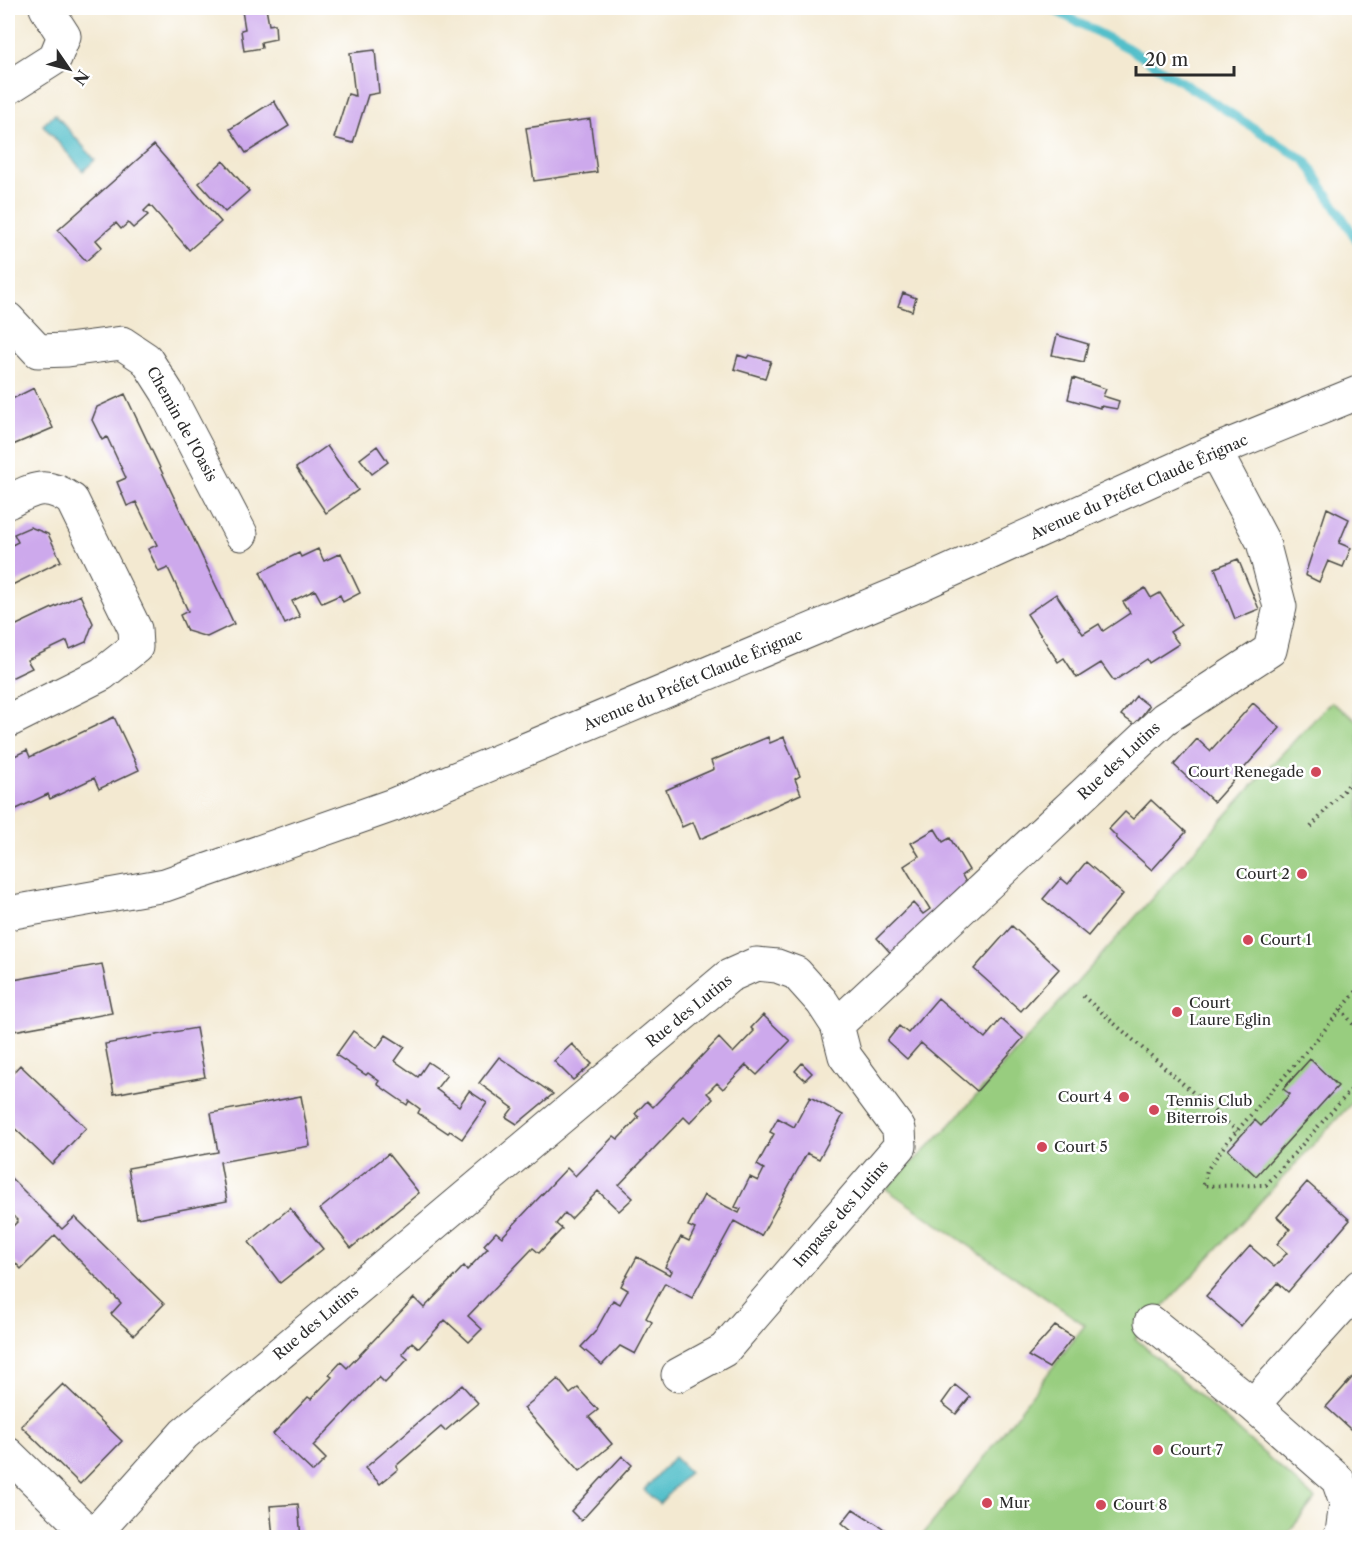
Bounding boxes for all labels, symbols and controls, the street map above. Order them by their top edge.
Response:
north arrow [39,39,99,99]
scale bar [1136,39,1234,77]
text: 20 m [1145,49,1189,71]
text: N [69,66,93,89]
street label: Chemin de l'Oasis [143,363,222,485]
street label: Avenue du Préfet Claude Érignac [1026,430,1251,544]
street label: Avenue du Préfet Claude Érignac [580,625,805,735]
street label: Rue des Lutins [1074,718,1164,804]
place label: Court Renegade [1188,762,1304,781]
marker: Court Renegade [1309,765,1323,779]
place label: Court 2 [1236,864,1290,883]
marker: Court 2 [1295,867,1309,881]
place label: Court 1 [1260,930,1313,949]
marker: Court 1 [1241,933,1255,947]
street label: Rue des Lutins [642,970,736,1051]
place label: Court Laure Eglin [1189,993,1272,1029]
marker: Court Laure Eglin [1170,1005,1184,1019]
place label: Court 4 [1058,1087,1112,1106]
marker: Court 4 [1117,1090,1131,1104]
place label: Tennis Club Biterrois [1166,1091,1252,1127]
marker: Tennis Club Biterrois [1147,1103,1161,1117]
place label: Court 5 [1054,1137,1108,1156]
marker: Court 5 [1035,1140,1049,1154]
street label: Impasse des Lutins [789,1156,892,1271]
street label: Rue des Lutins [269,1281,362,1364]
place label: Court 7 [1170,1440,1224,1459]
marker: Court 7 [1151,1443,1165,1457]
place label: Mur [999,1493,1030,1512]
place label: Court 8 [1113,1495,1168,1514]
marker: Mur [980,1496,994,1510]
marker: Court 8 [1094,1498,1108,1512]

